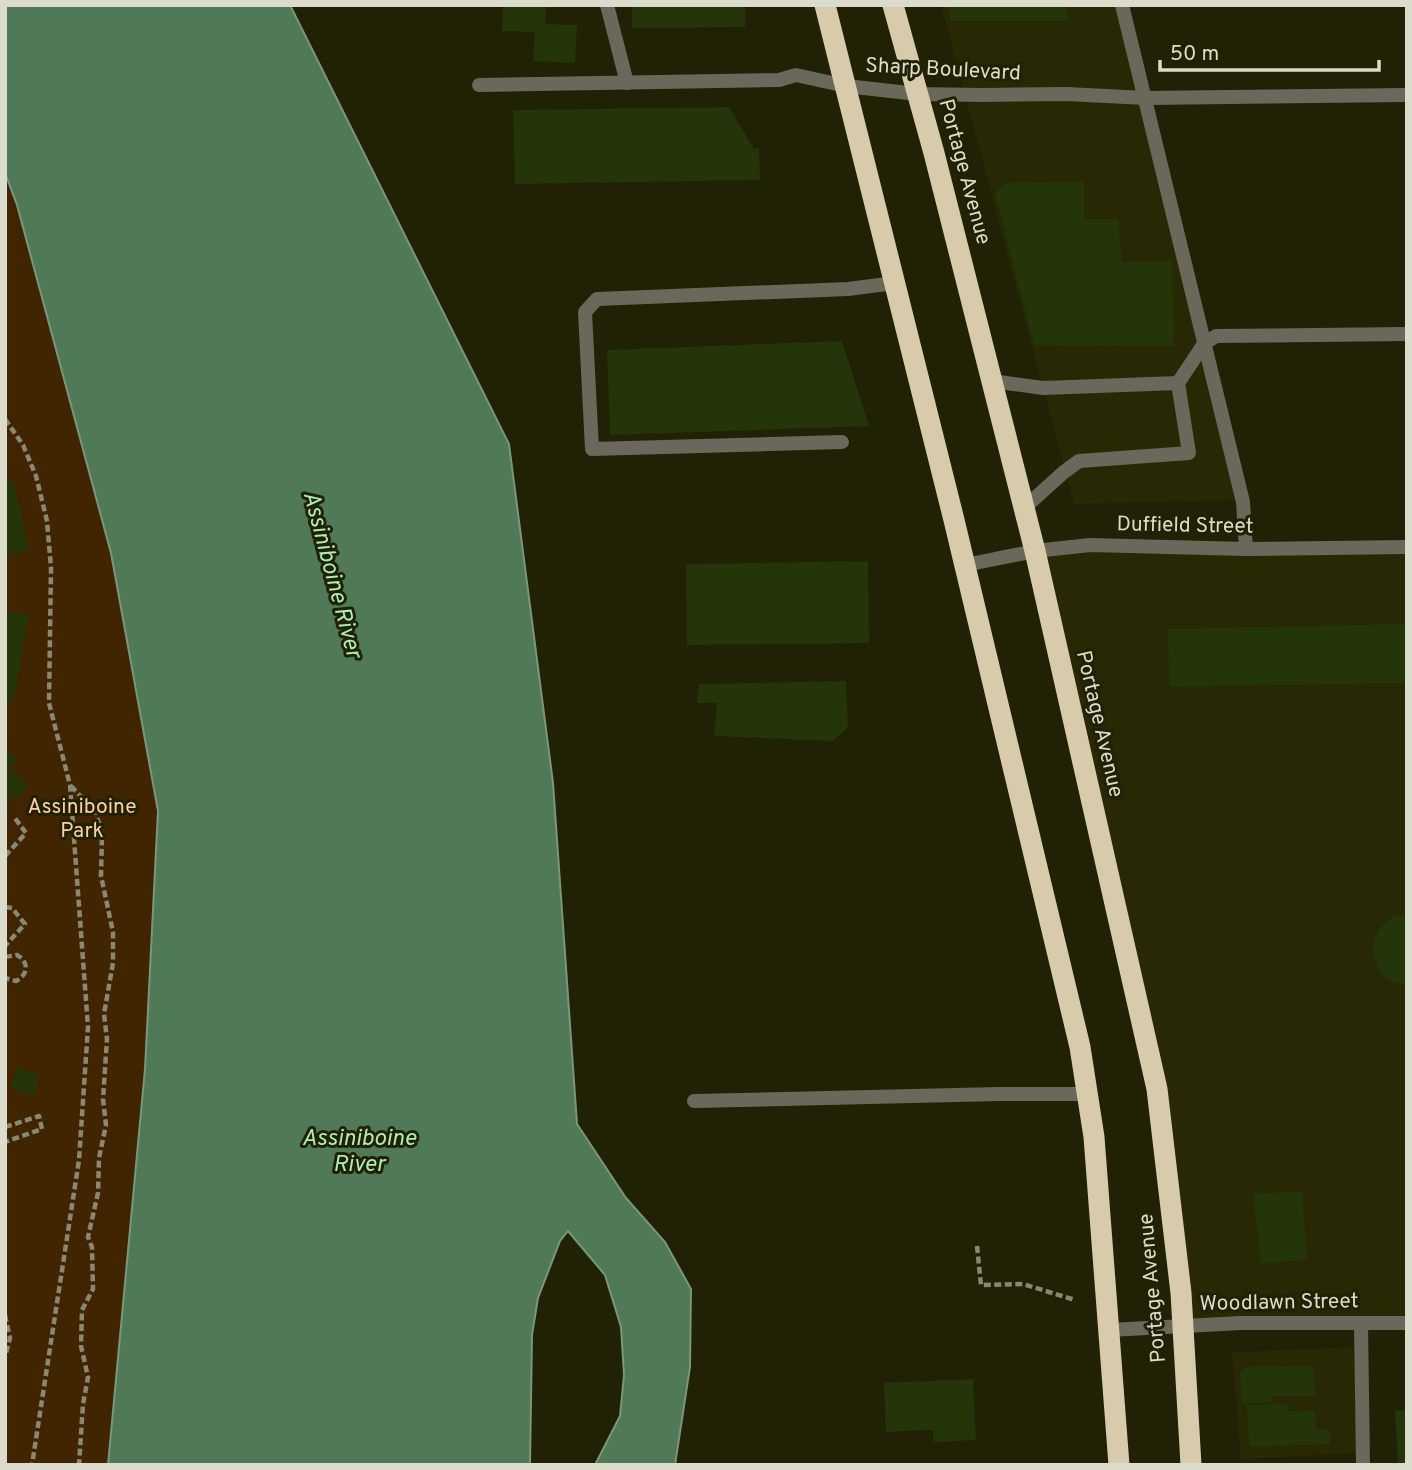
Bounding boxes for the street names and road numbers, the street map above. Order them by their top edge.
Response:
street label: Sharp Boulevard [865,52,1021,88]
street label: Portage Avenue [932,96,996,248]
street label: Duffield Street [1116,511,1254,541]
street label: Portage Avenue [1069,648,1129,800]
street label: Portage Avenue [1133,1212,1173,1364]
street label: Woodlawn Street [1199,1288,1359,1318]

